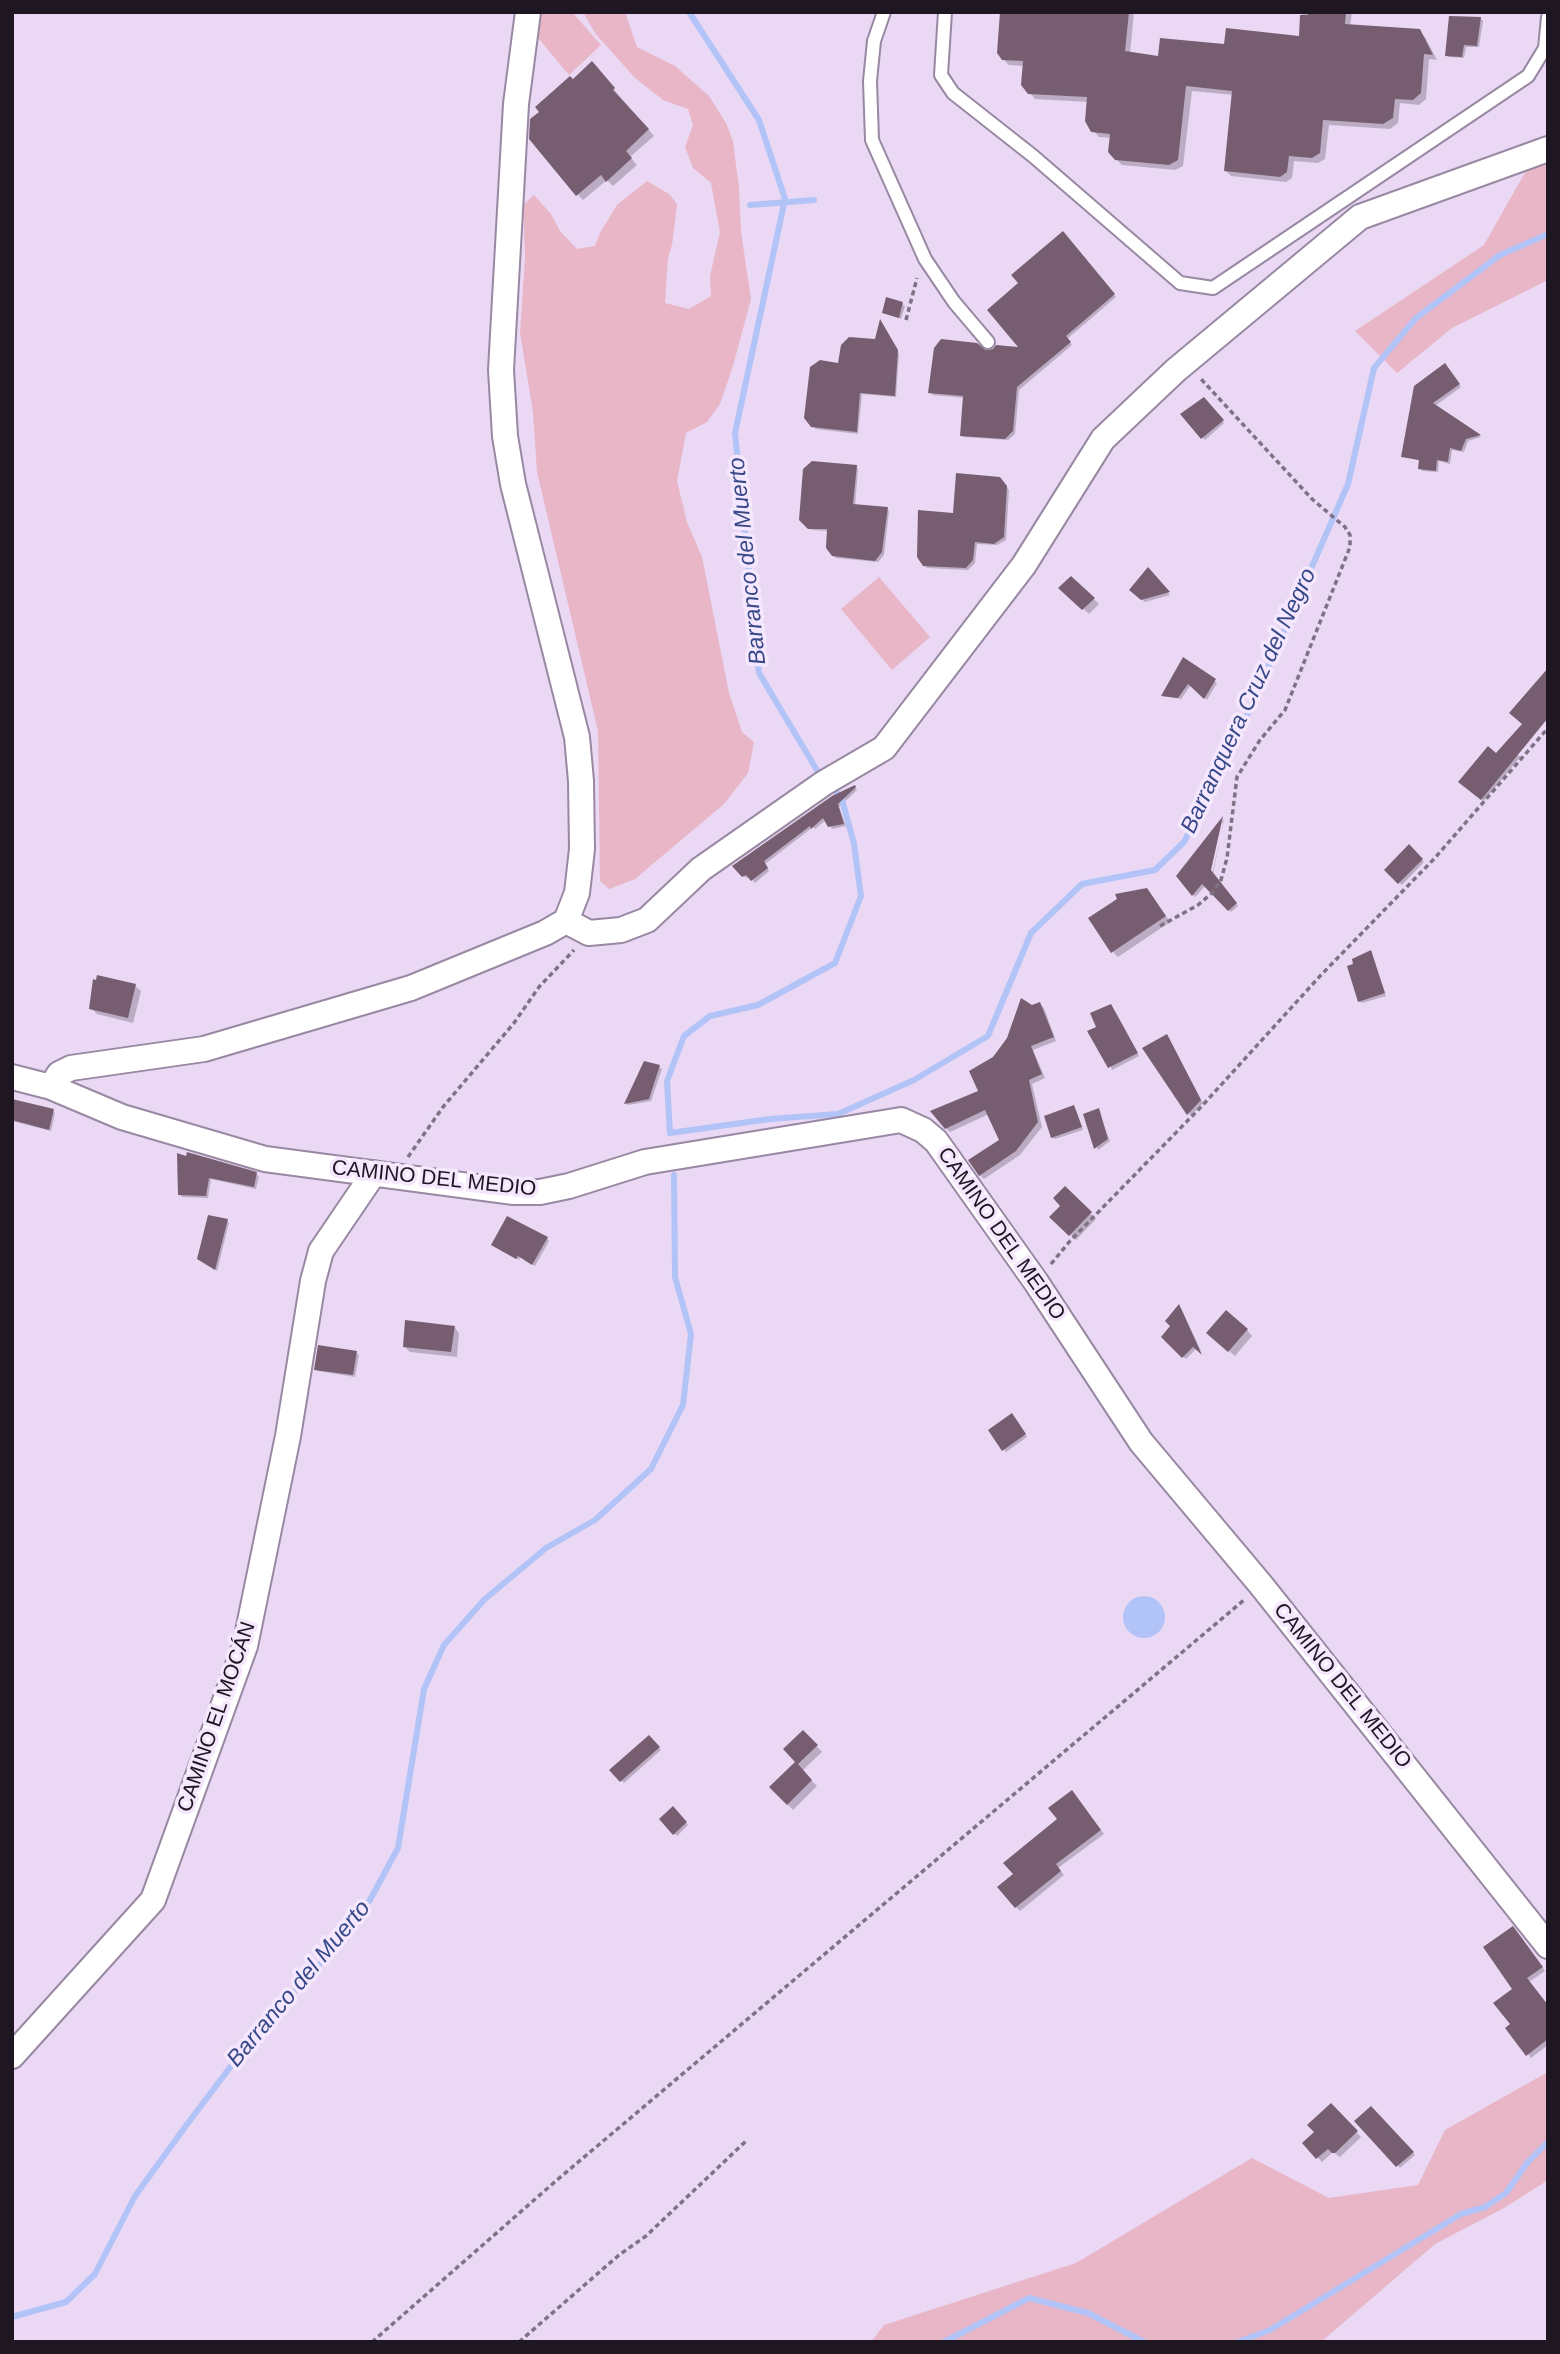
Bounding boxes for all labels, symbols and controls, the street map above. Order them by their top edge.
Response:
water label: Barranco del Muerto [723,456,773,666]
water label: Barranquera Cruz del Negro [1175,564,1323,838]
street label: CAMINO DEL MEDIO [932,1143,1070,1325]
street label: CAMINO DEL MEDIO [331,1156,537,1202]
street label: CAMINO DEL MEDIO [1268,1598,1416,1774]
street label: CAMINO EL MOCÁN [173,1619,261,1815]
water label: Barranco del Muerto [221,1895,377,2073]

